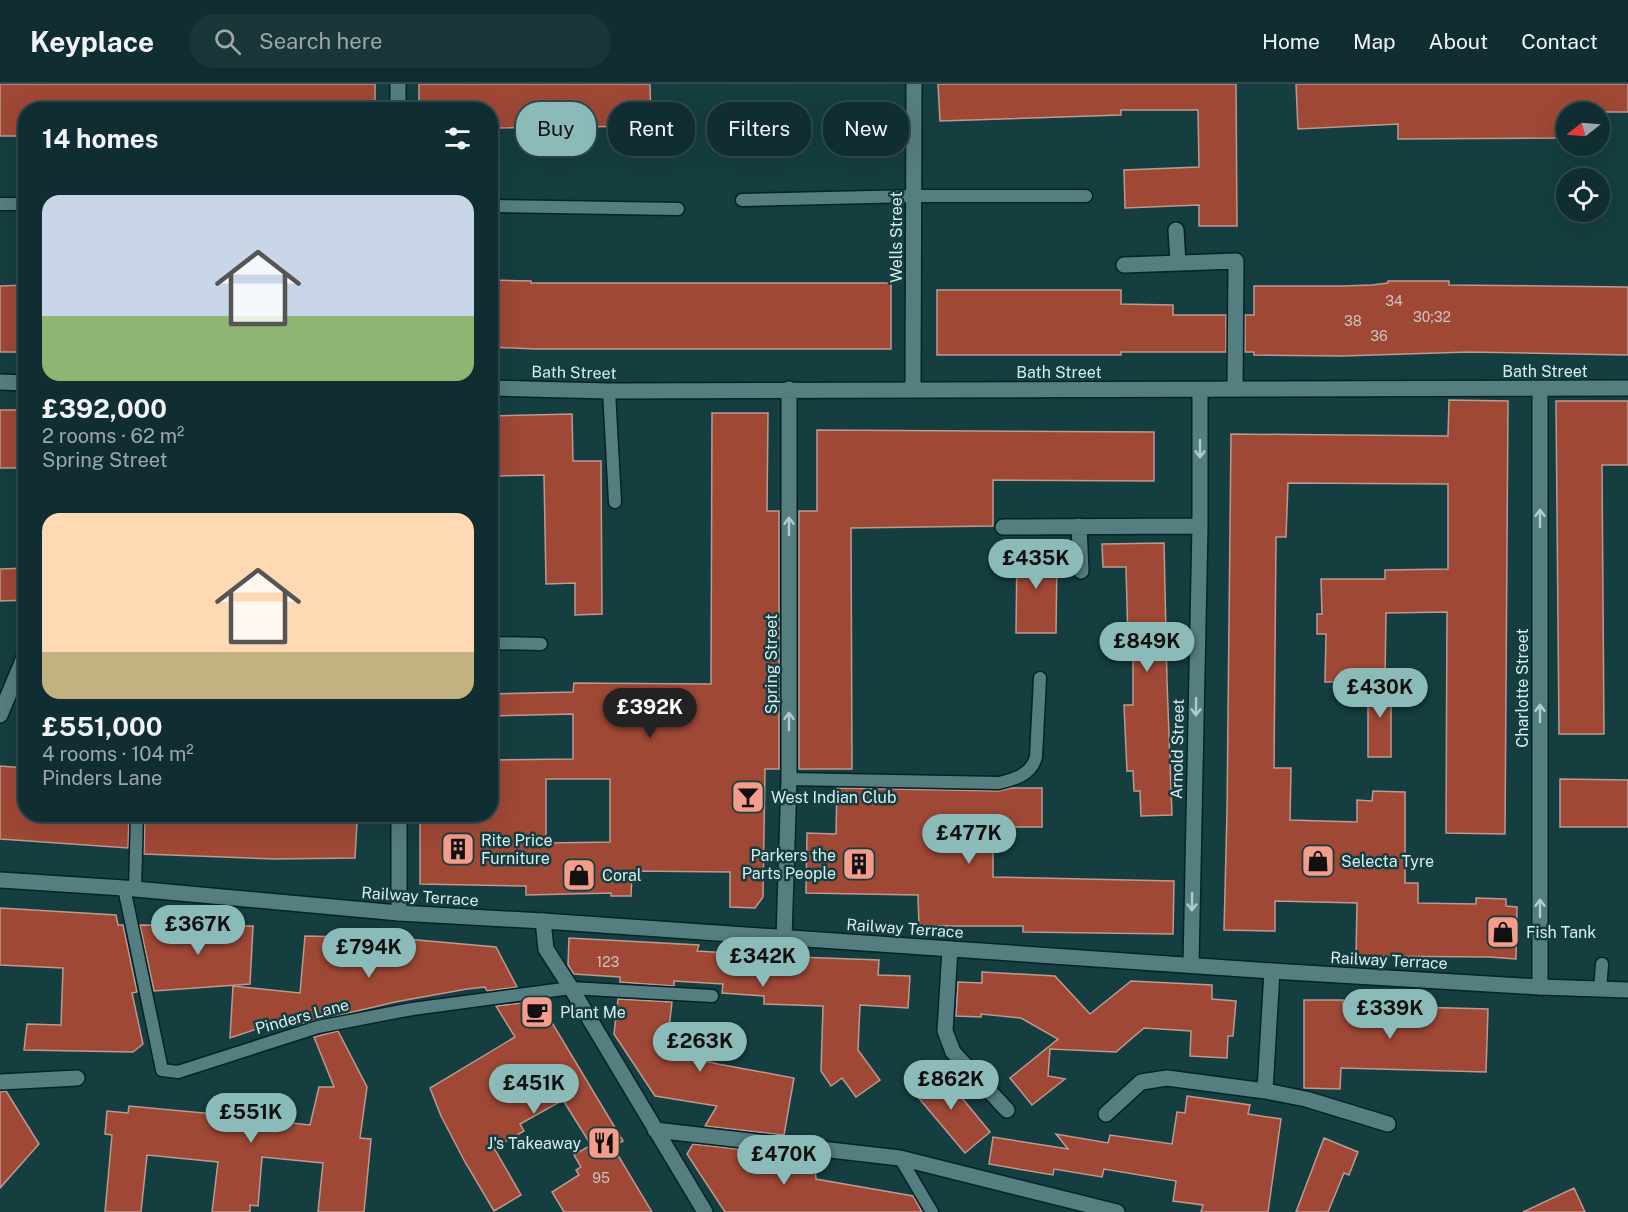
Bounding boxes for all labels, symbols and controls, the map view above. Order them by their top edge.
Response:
search box [190,14,610,68]
text: Keyplace [30,25,154,58]
icon: search [211,25,244,58]
text: Search here [259,28,383,54]
text: Home [1262,29,1320,54]
text: Map [1353,29,1396,54]
text: About [1429,29,1488,54]
text: Contact [1521,29,1598,54]
chip: Buy [516,102,596,156]
chip: Rent [608,102,695,156]
chip: Filters [707,102,811,156]
chip: New [823,102,909,156]
north arrow [1556,102,1610,156]
map controls [1556,102,1610,222]
icon: filters [441,122,474,155]
text: 14 homes [42,123,158,154]
button: locate [1556,168,1610,222]
street label: Wells Street [887,191,906,283]
icon: home [204,234,312,342]
house number: 34 [1385,293,1403,309]
house number: 30;32 [1413,309,1451,325]
house number: 38 [1344,313,1362,329]
house number: 36 [1370,328,1388,344]
street label: Bath Street [531,362,617,383]
street label: Bath Street [1502,362,1588,381]
street label: Bath Street [1016,363,1102,382]
text: £392,000 [42,393,167,424]
text: 2 rooms · 62 m² [42,424,184,448]
one-way arrow [1194,438,1206,458]
text: Spring Street [42,448,167,472]
one-way arrow [1534,508,1546,528]
one-way arrow [783,516,795,536]
pin: £435K [994,539,1078,590]
text: £435K [1002,546,1070,570]
icon: home [204,552,312,660]
street label: Spring Street [762,614,781,714]
pin: £849K [1105,622,1189,673]
street label: Charlotte Street [1513,628,1532,748]
text: £849K [1114,629,1180,653]
pin: £430K [1338,668,1422,719]
text: £430K [1347,675,1413,699]
pin: £392K [608,688,692,739]
text: £392K [617,695,683,719]
one-way arrow [1191,696,1202,716]
street label: Arnold Street [1167,699,1188,799]
one-way arrow [1534,703,1546,723]
text: £551,000 [42,711,162,742]
one-way arrow [783,711,795,731]
text: 4 rooms · 104 m² [42,742,194,766]
text: Pinders Lane [42,766,162,790]
bar icon: West Indian Club [730,779,766,815]
place label: West Indian Club [771,788,896,807]
pin: £477K [927,814,1011,865]
text: £477K [936,821,1002,845]
building icon: Rite Price Furniture [440,831,476,867]
place label: Rite Price Furniture [481,831,553,868]
shop icon: Selecta Tyre [1300,843,1336,879]
place label: Parkers the Parts People [742,846,836,883]
building icon: Parkers the Parts People [841,846,877,882]
place label: Selecta Tyre [1341,852,1434,871]
shop icon: Coral [561,857,597,893]
place label: Coral [602,866,642,885]
street label: Railway Terrace [361,883,479,910]
one-way arrow [1187,891,1198,911]
one-way arrow [1534,898,1546,918]
pin: £367K [156,905,240,956]
text: £367K [165,912,231,936]
shop icon: Fish Tank [1485,914,1521,950]
street label: Railway Terrace [846,915,964,942]
place label: Fish Tank [1526,923,1596,942]
pin: £794K [327,928,411,979]
text: £794K [336,935,402,959]
pin: £342K [721,937,805,988]
text: £342K [730,944,796,968]
street label: Railway Terrace [1330,948,1448,973]
house number: 123 [597,954,620,970]
pin: £339K [1348,989,1432,1040]
cafe icon: Plant Me [519,994,555,1030]
street label: Pinders Lane [253,995,351,1038]
text: £339K [1357,996,1423,1020]
place label: Plant Me [560,1003,626,1022]
pin: £263K [658,1022,742,1073]
text: £263K [667,1029,733,1053]
pin: £862K [909,1060,993,1111]
pin: £451K [492,1064,576,1115]
text: £862K [918,1067,984,1091]
text: £451K [503,1071,565,1095]
pin: £551K [209,1093,293,1144]
text: £551K [220,1100,282,1124]
restaurant icon: J's Takeaway [586,1125,622,1161]
place label: J's Takeaway [487,1134,581,1153]
pin: £470K [742,1135,826,1186]
text: £470K [751,1142,817,1166]
house number: 95 [592,1170,610,1186]

